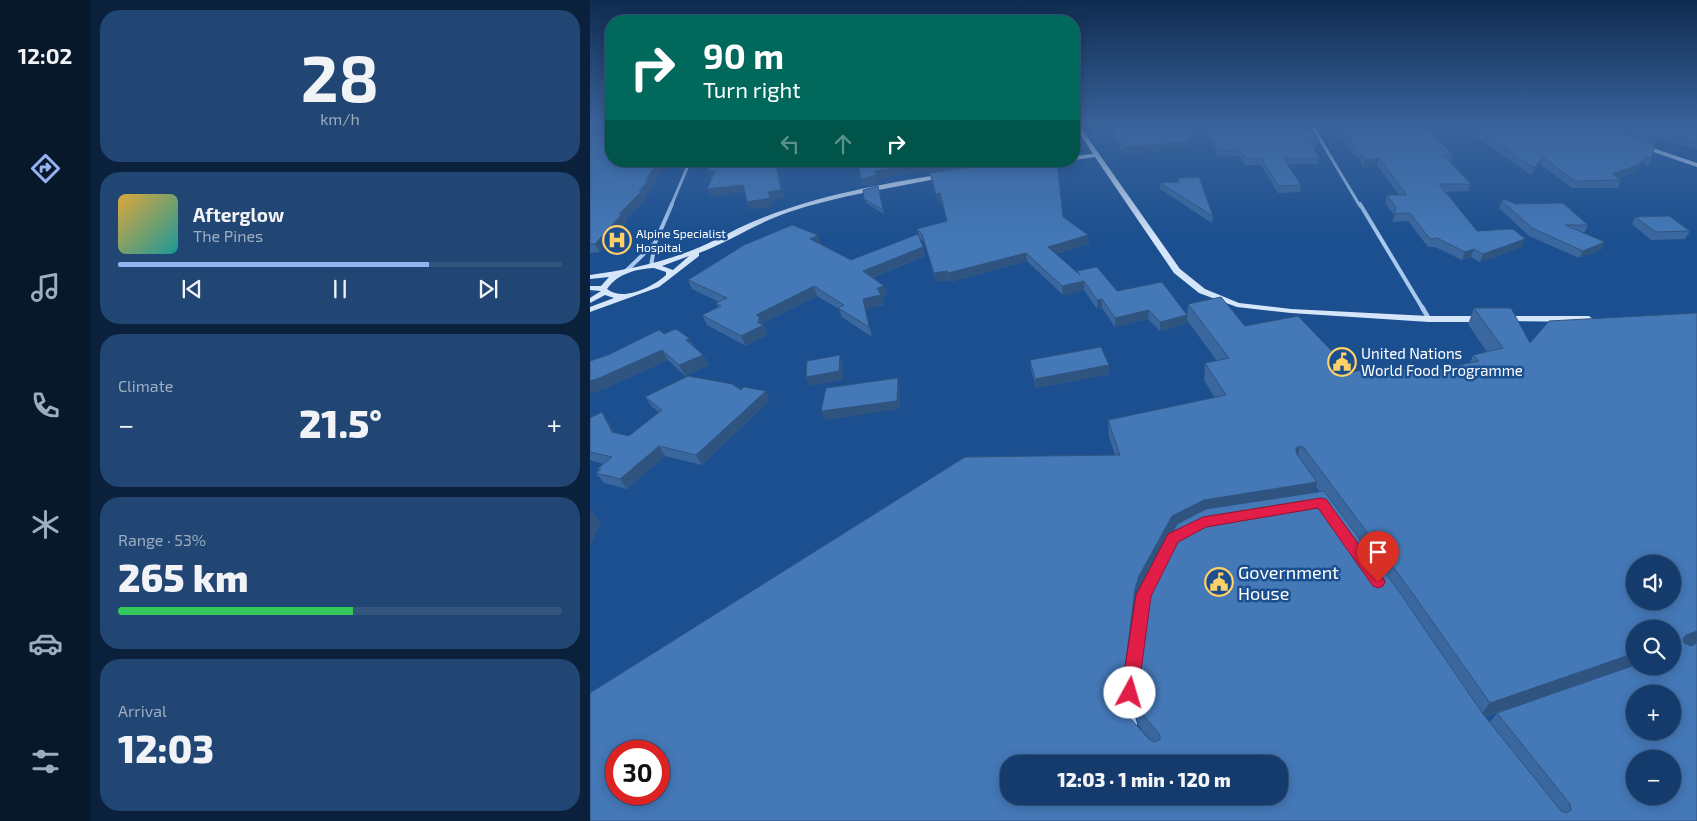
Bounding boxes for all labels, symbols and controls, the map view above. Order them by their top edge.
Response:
text: 90 m [703,34,784,76]
icon: right [620,35,685,100]
text: 28 [301,37,379,115]
text: 12:02 [18,42,72,68]
text: Turn right [703,76,801,102]
text: km/h [320,109,360,128]
icon: left [776,130,804,158]
icon: ahead [829,130,857,158]
icon: right [882,130,910,158]
icon: directions [28,151,63,186]
text: Afterglow [193,203,284,226]
hospital icon: Alpine Specialist Hospital [602,225,632,255]
text: The Pines [193,226,263,245]
place label: Alpine Specialist Hospital [636,226,726,254]
icon: music [28,270,63,305]
icon: previous [178,275,206,303]
icon: pause [326,275,354,303]
icon: next [474,275,502,303]
place label: United Nations World Food Programme [1361,344,1523,379]
public building icon: United Nations World Food Programme [1327,347,1357,377]
text: Climate [118,376,173,395]
icon: phone [28,388,63,423]
text: 21.5° [299,400,382,446]
text: − [118,407,134,441]
text: + [547,407,562,441]
icon: climate [28,507,63,542]
text: Range · 53% [118,530,206,549]
pin [1357,531,1399,582]
icon: arrive [1364,538,1392,566]
text: 265 km [118,554,249,600]
map controls [1626,555,1681,805]
button: sound [1626,555,1681,610]
place label: Government House [1238,561,1339,604]
public building icon: Government House [1204,567,1234,597]
button: search [1626,620,1681,675]
icon: car [28,626,63,661]
position arrow [1103,666,1155,718]
button: + [1626,685,1681,740]
text: Arrival [118,701,167,720]
text: 12:03 [118,725,214,771]
speed limit sign: 30 [605,740,670,805]
icon: filters [28,744,63,779]
button: − [1626,750,1681,805]
text: 12:03 · 1 min · 120 m [1057,768,1231,791]

